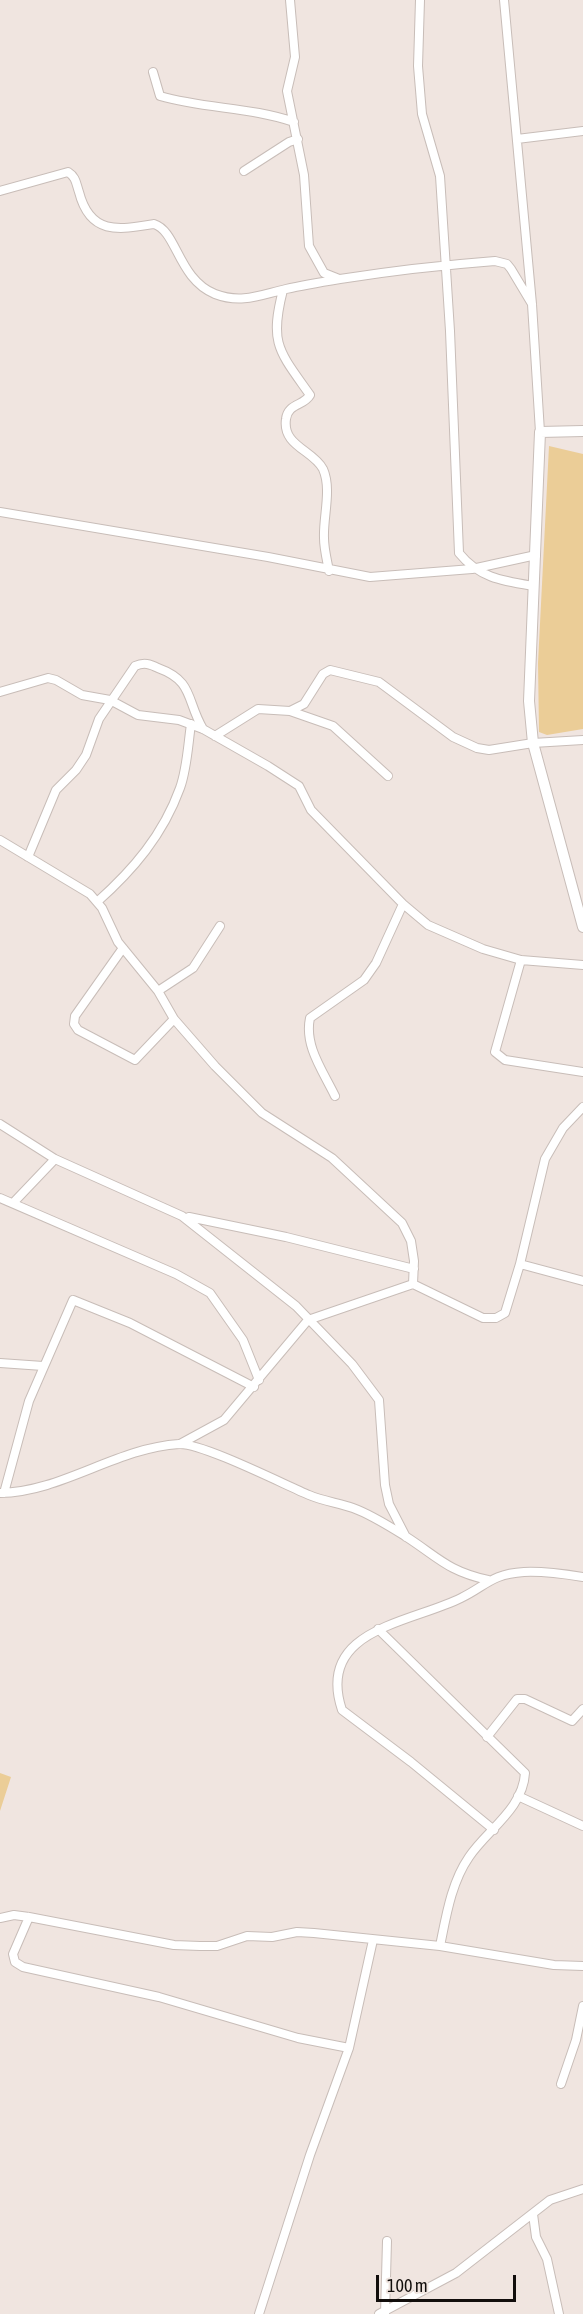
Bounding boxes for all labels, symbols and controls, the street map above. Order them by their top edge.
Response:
scale bar [379,2263,518,2301]
text: 100 m [387,2275,428,2296]

